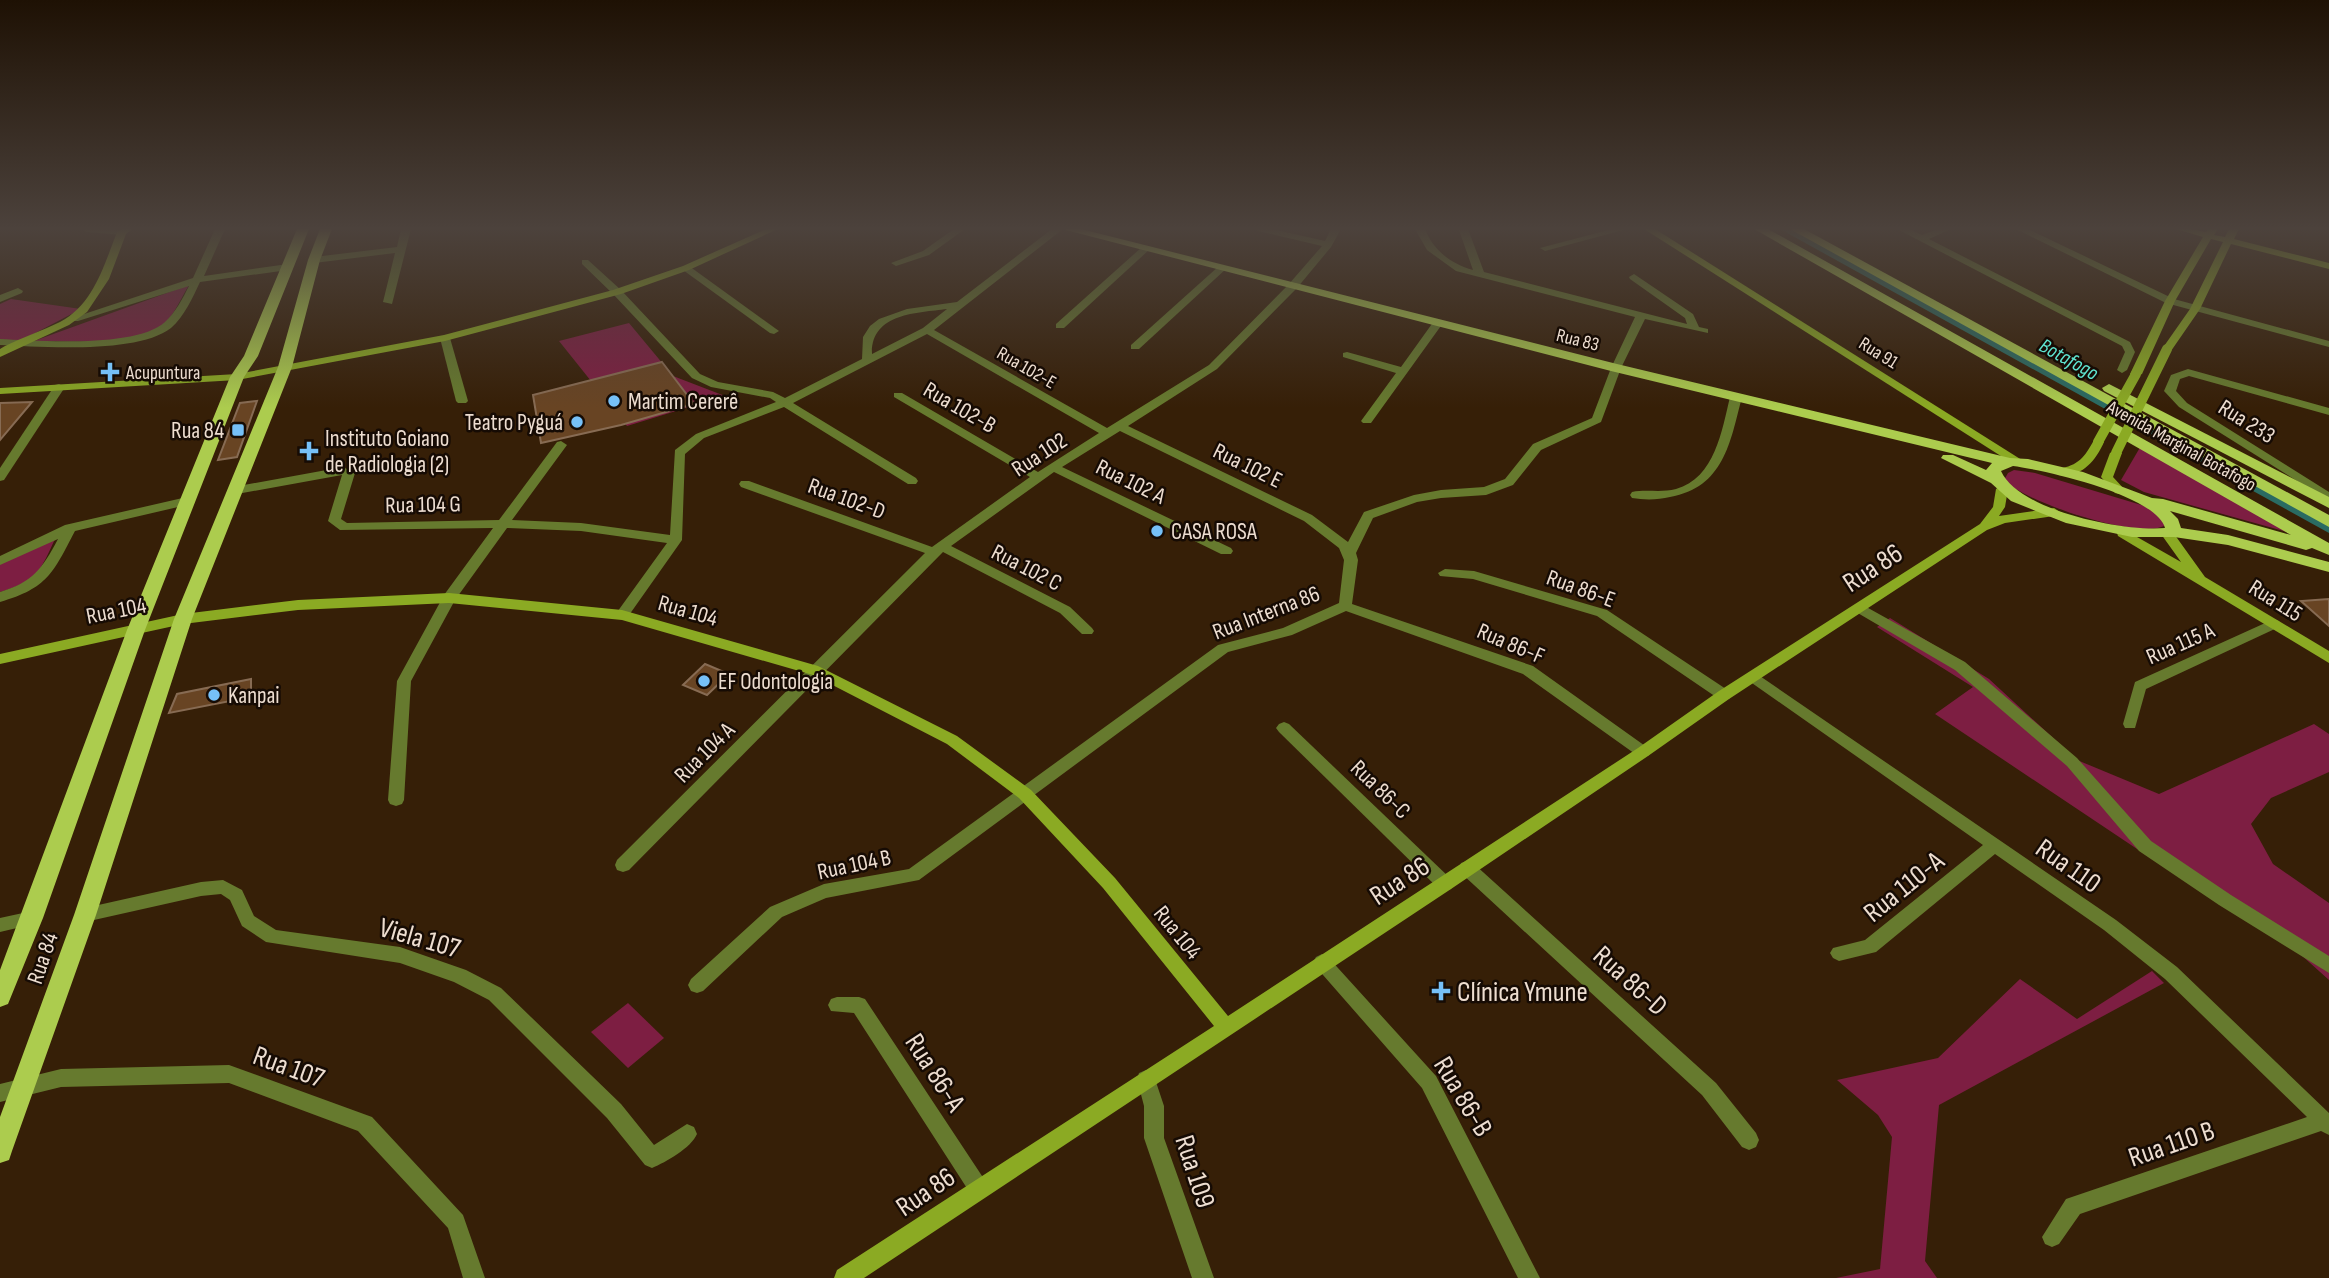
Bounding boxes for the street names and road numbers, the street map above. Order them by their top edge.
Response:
street label: Rua 83 [1554,324,1601,357]
street label: Rua 91 [1854,332,1902,374]
street label: Rua 102-E [992,342,1060,394]
street label: Rua 102-B [918,376,1001,440]
street label: Rua 233 [2213,394,2280,450]
street label: Avenida Marginal Botafogo [2102,395,2260,497]
street label: Rua 102 [1007,427,1073,483]
street label: Rua 102 E [1208,437,1287,495]
street label: Rua 102 A [1091,453,1170,511]
street label: Rua 102-D [804,472,889,526]
street label: Rua 104 G [385,490,461,520]
street label: Rua 86 [1837,537,1909,600]
street label: Rua 102 C [987,538,1066,597]
street label: Rua 86-E [1543,564,1619,614]
street label: Rua 115 [2243,574,2308,628]
street label: Rua Interna 86 [1209,580,1324,646]
street label: Rua 104 [655,589,721,633]
street label: Rua 104 [84,591,149,631]
street label: Rua 86-F [1473,617,1548,671]
street label: Rua 115 A [2142,617,2219,671]
street label: Rua 104 A [669,716,741,789]
street label: Rua 86-C [1344,754,1416,825]
street label: Rua 110 [2029,832,2107,900]
street label: Rua 104 B [815,844,894,886]
street label: Rua 110-A [1857,844,1952,929]
street label: Rua 86 [1364,850,1436,913]
street label: Rua 104 [1147,900,1207,965]
street label: Viela 107 [375,911,464,966]
street label: Rua 84 [21,928,65,988]
street label: Rua 86-D [1586,939,1674,1023]
street label: Rua 86-A [897,1028,973,1119]
street label: Rua 107 [248,1039,329,1095]
street label: Rua 86-B [1426,1051,1499,1143]
street label: Rua 110 B [2124,1114,2219,1174]
street label: Rua 109 [1167,1131,1222,1212]
street label: Rua 86 [890,1161,962,1224]

